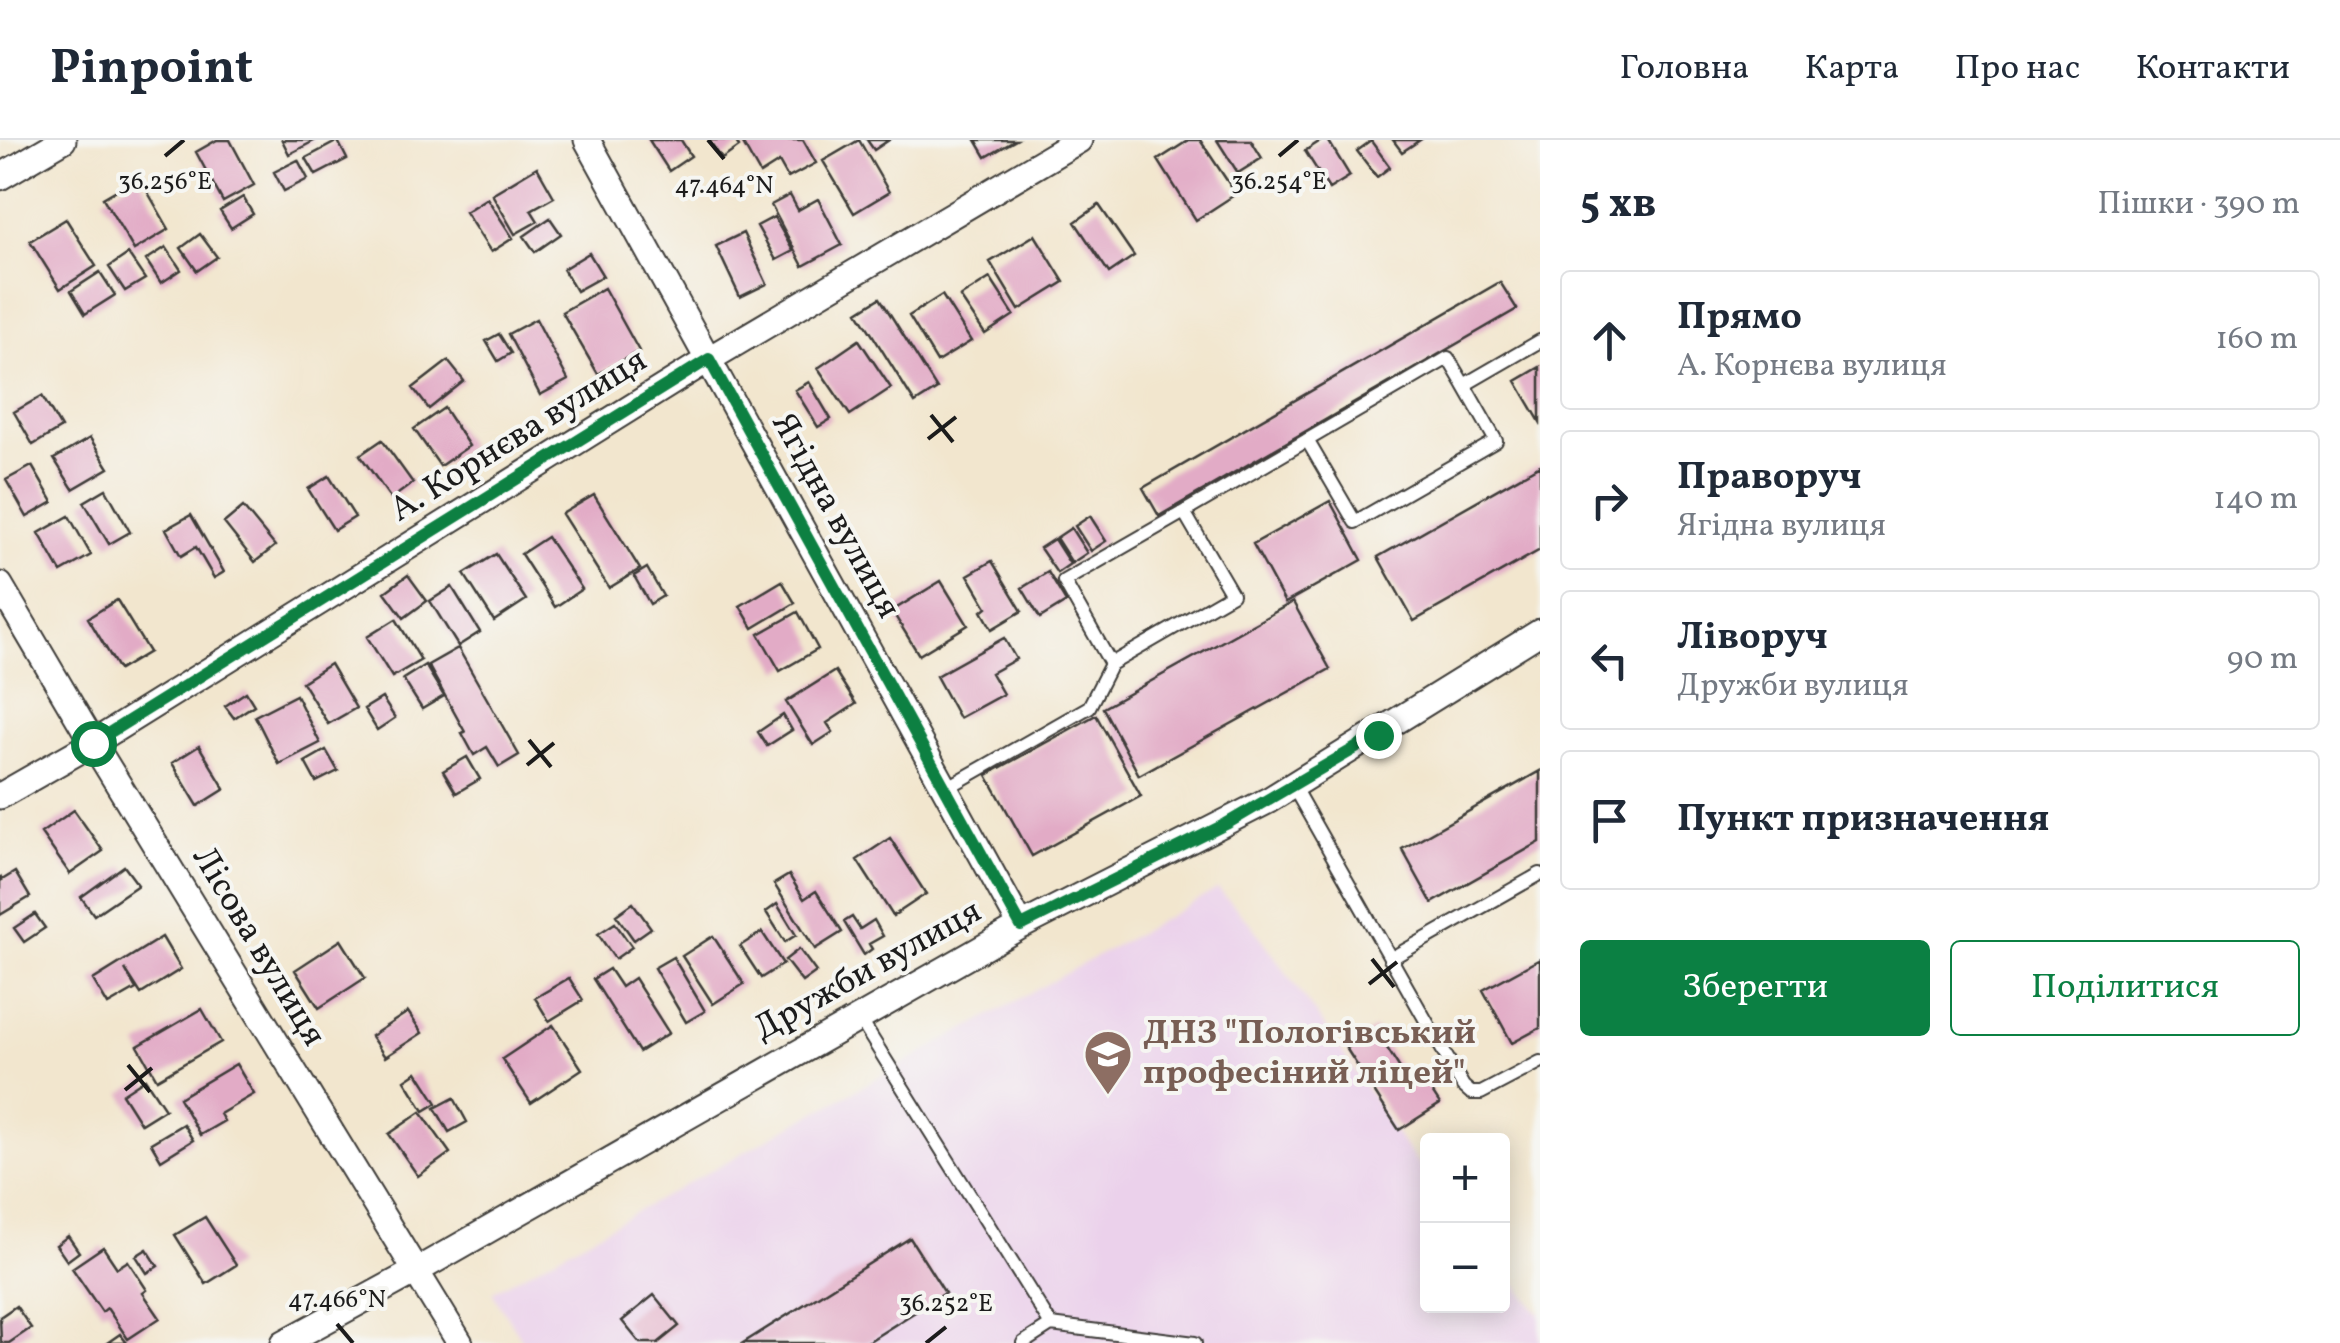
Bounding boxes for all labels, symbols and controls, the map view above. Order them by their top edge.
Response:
text: Pinpoint [50,36,253,103]
text: Головна [1619,45,1749,93]
text: Карта [1804,45,1899,93]
text: Про нас [1954,45,2080,93]
text: Контакти [2135,45,2290,93]
text: 36.256°E [118,165,212,200]
text: 36.254°E [1231,165,1327,200]
text: 47.464°N [674,169,774,204]
text: 5 хв [1580,176,1656,235]
text: Пішки · 390 m [2097,183,2300,227]
text: Прямо [1677,292,1802,345]
icon: ahead [1582,313,1637,368]
text: 160 m [2215,318,2298,362]
street label: А. Корнєва вулиця [381,337,657,535]
text: А. Корнєва вулиця [1677,345,1947,389]
street label: Ягідна вулиця [759,404,911,628]
text: Праворуч [1677,452,1862,505]
icon: right [1582,473,1637,528]
text: 140 m [2213,478,2298,522]
text: Ягідна вулиця [1677,505,1886,549]
text: Ліворуч [1677,612,1828,665]
icon: left [1582,633,1637,688]
text: 90 m [2227,638,2298,682]
text: Дружби вулиця [1677,665,1909,709]
route end [1356,713,1402,759]
route start [71,721,117,767]
icon: arrive [1582,793,1637,848]
text: Пункт призначення [1677,794,2049,847]
street label: Лісова вулиця [179,838,337,1056]
street label: Дружби вулиця [746,889,990,1053]
button: Зберегти [1580,940,1930,1036]
button: Поділитися [1950,940,2300,1036]
place label: ДНЗ "Пологівський професіний ліцей" [1143,1010,1476,1098]
school or university icon: ДНЗ "Пологівський професіний ліцей" [1082,1028,1134,1096]
map controls [1420,1133,1510,1313]
button: + [1420,1133,1510,1223]
button: − [1420,1223,1510,1313]
text: 47.466°N [288,1283,386,1318]
text: 36.252°E [899,1287,993,1322]

